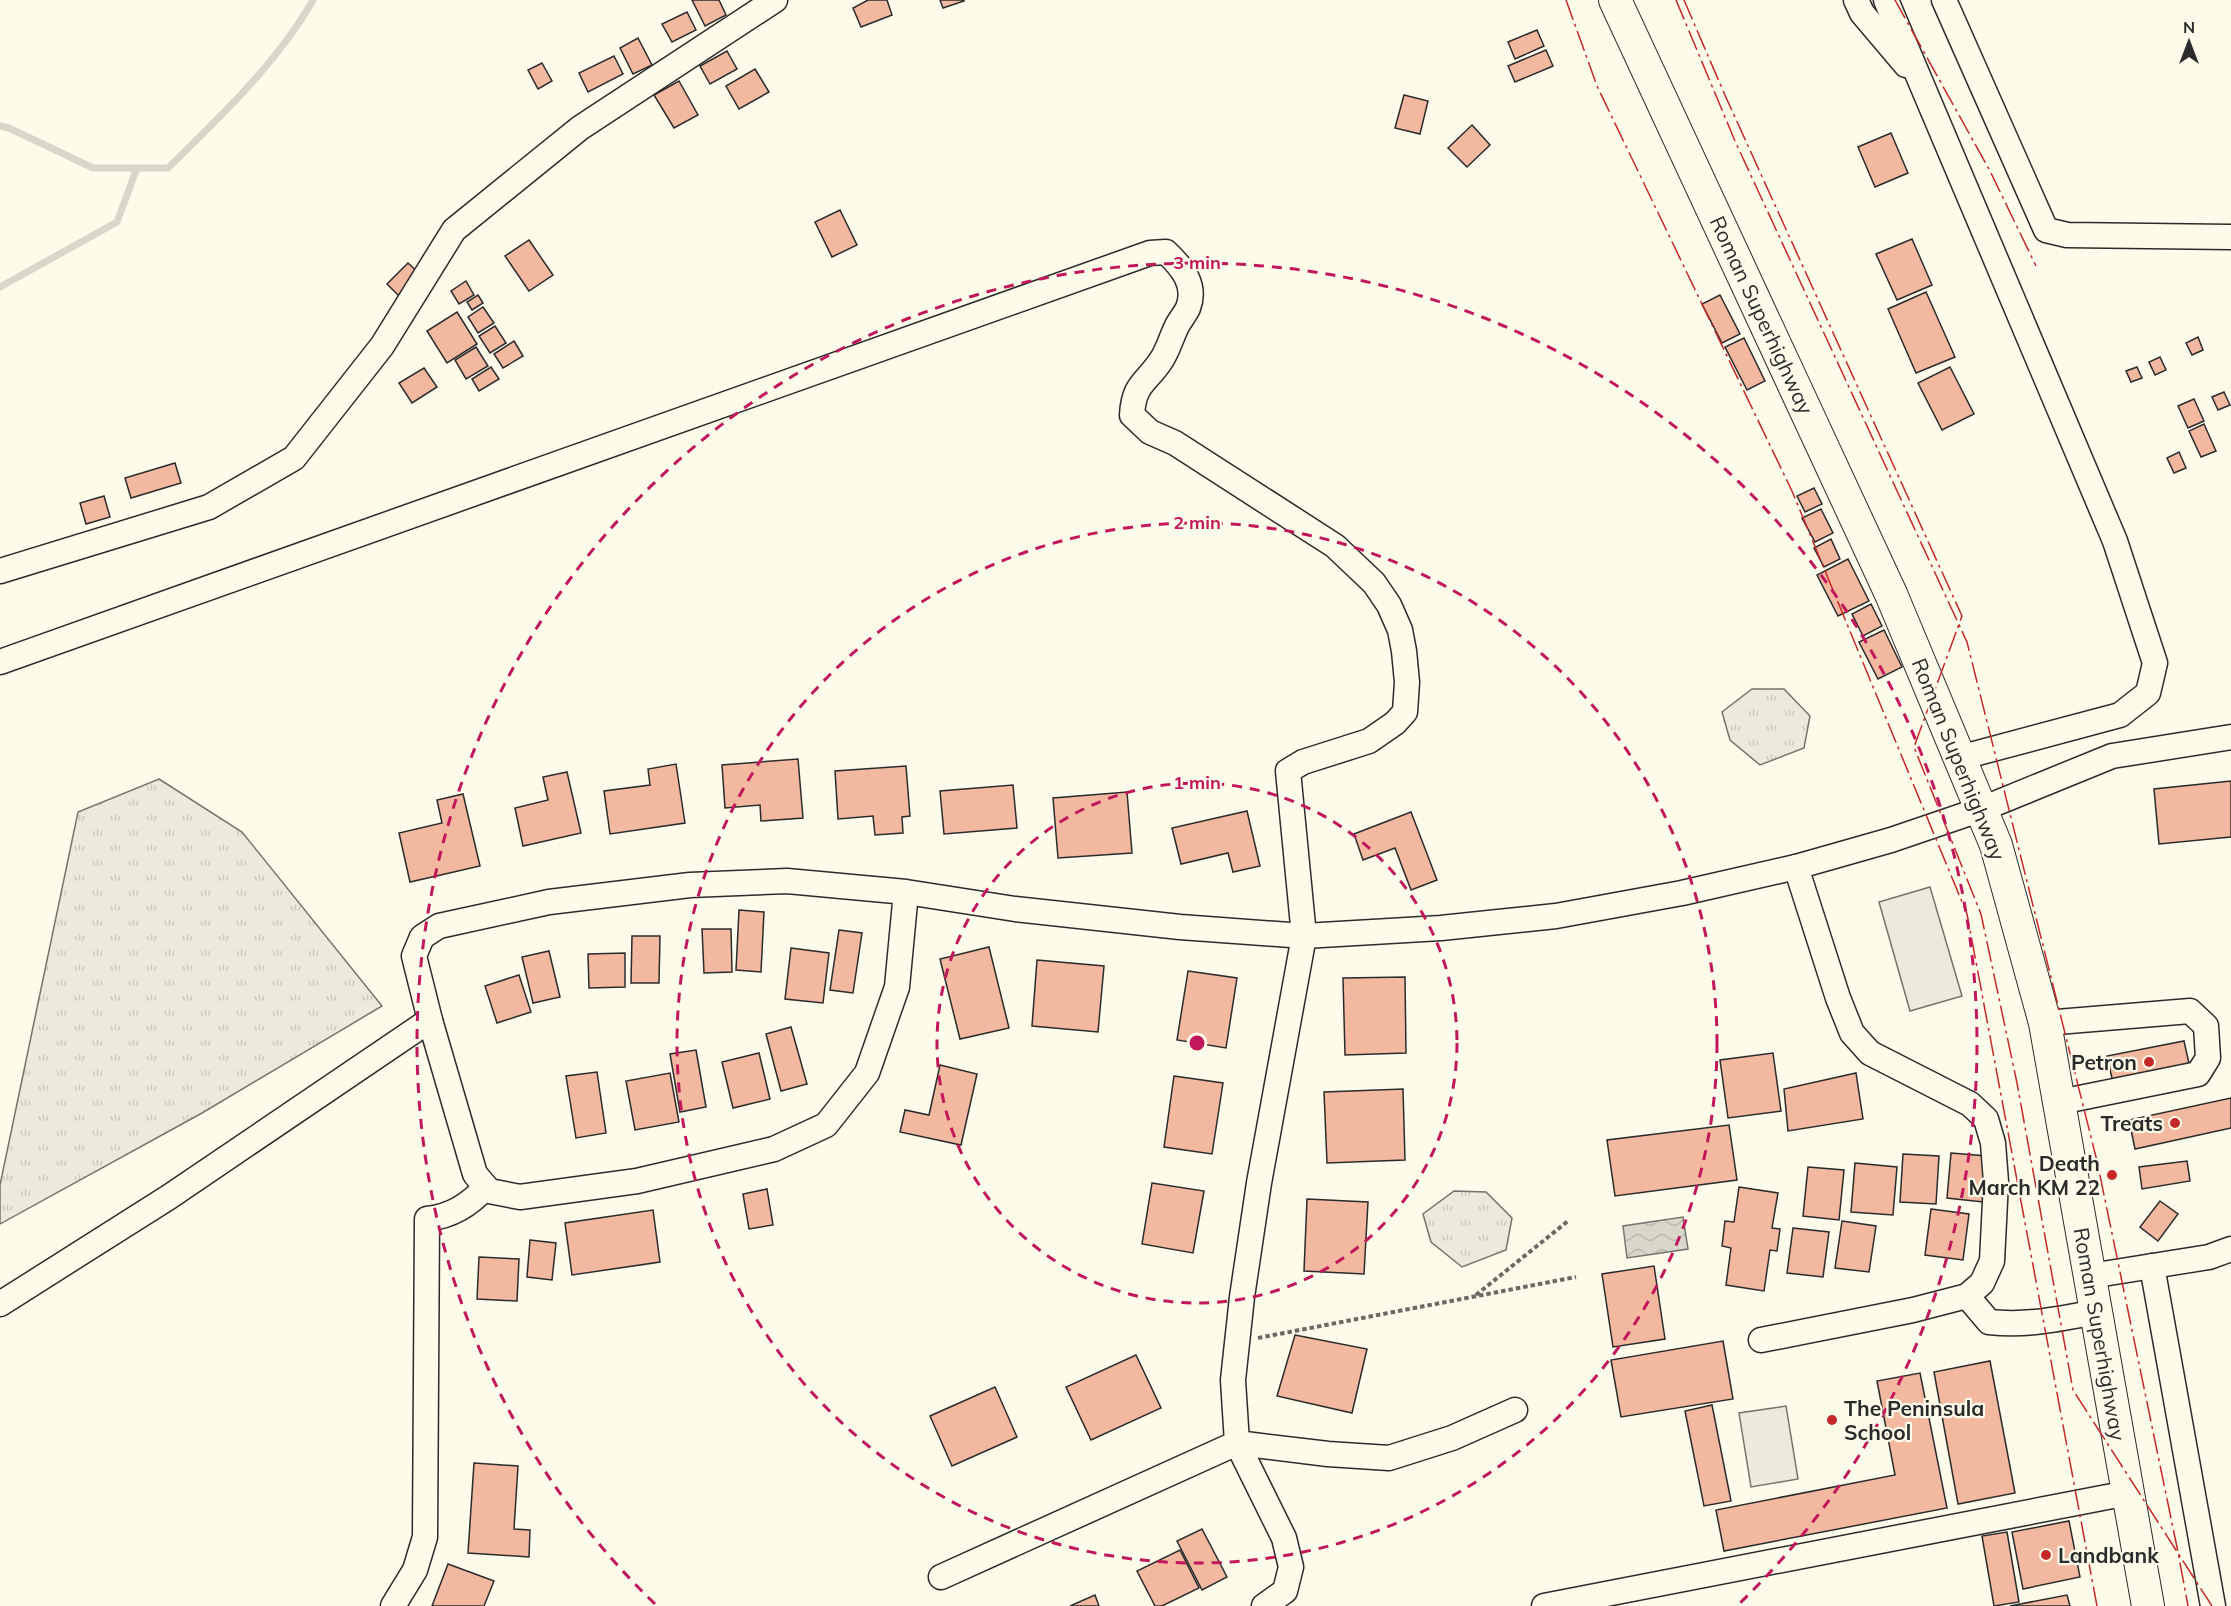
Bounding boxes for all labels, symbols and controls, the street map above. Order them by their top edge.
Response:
north arrow [2159,12,2219,72]
text: N [2183,17,2195,37]
street label: Roman Superhighway [1705,212,1819,418]
text: 3 min [1173,251,1221,274]
text: 2 min [1173,511,1221,534]
street label: Roman Superhighway [1907,654,2011,864]
text: 1 min [1173,771,1221,794]
centre of rings [1187,1033,1207,1053]
place label: Petron [2071,1049,2137,1075]
marker: Petron [2142,1055,2156,1069]
place label: Treats [2101,1110,2163,1136]
marker: Treats [2168,1116,2182,1130]
place label: Death March KM 22 [1968,1150,2100,1200]
marker: Death March KM 22 [2105,1168,2119,1182]
street label: Roman Superhighway [2068,1225,2132,1443]
place label: The Peninsula School [1844,1395,1984,1445]
marker: The Peninsula School [1825,1413,1839,1427]
place label: Landbank [2058,1542,2159,1568]
marker: Landbank [2039,1548,2053,1562]

